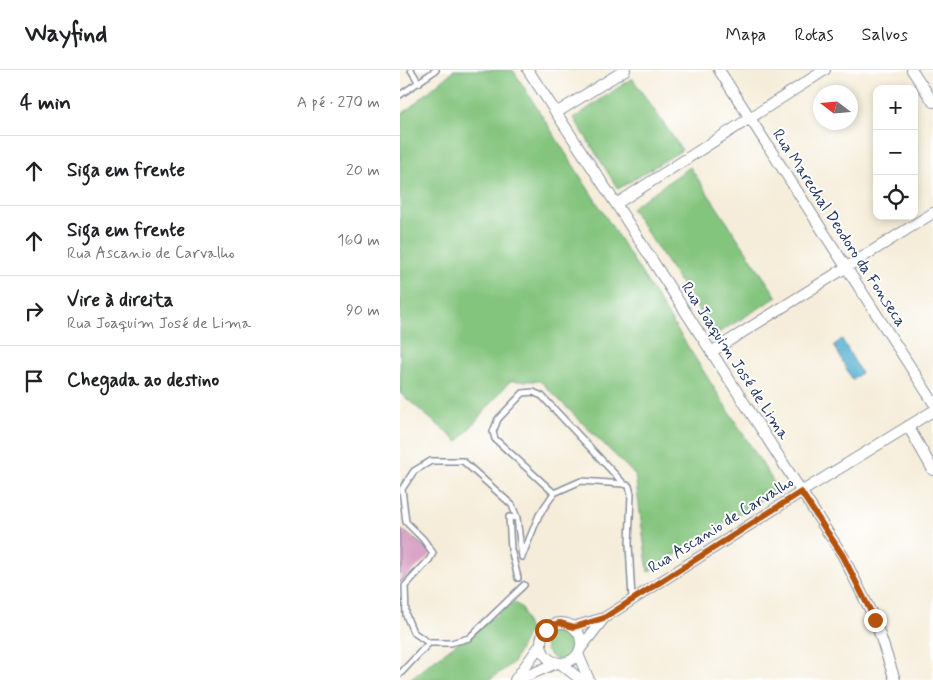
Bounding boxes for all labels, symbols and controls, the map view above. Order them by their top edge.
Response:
text: Wayfind [25,19,107,50]
text: Mapa [725,23,766,47]
text: Rotas [794,23,834,47]
text: Salvos [862,23,908,47]
north arrow [813,85,858,130]
map controls [873,85,918,220]
button: + [873,85,918,130]
text: 4 min [20,89,71,117]
text: A pé · 270 m [297,92,380,113]
street label: Rua Marechal Deodoro da Fonseca [767,125,911,331]
button: − [873,130,918,175]
icon: ahead [20,157,48,185]
text: Siga em frente [67,158,185,183]
text: 20 m [346,160,380,181]
button: locate [873,175,918,220]
text: Siga em frente [67,218,185,243]
icon: ahead [20,227,48,255]
text: 160 m [337,230,380,251]
text: Rua Ascanio de Carvalho [67,243,235,264]
street label: Rua Joaquim José de Lima [676,278,794,444]
text: Vire à direita [67,288,173,313]
icon: right [20,297,48,325]
text: 90 m [346,300,380,321]
text: Rua Joaquim José de Lima [67,313,251,334]
icon: arrive [20,367,48,395]
text: Chegada ao destino [67,368,219,393]
street label: Rua Ascanio de Carvalho [644,472,798,578]
route end [864,609,887,632]
route start [535,619,558,642]

